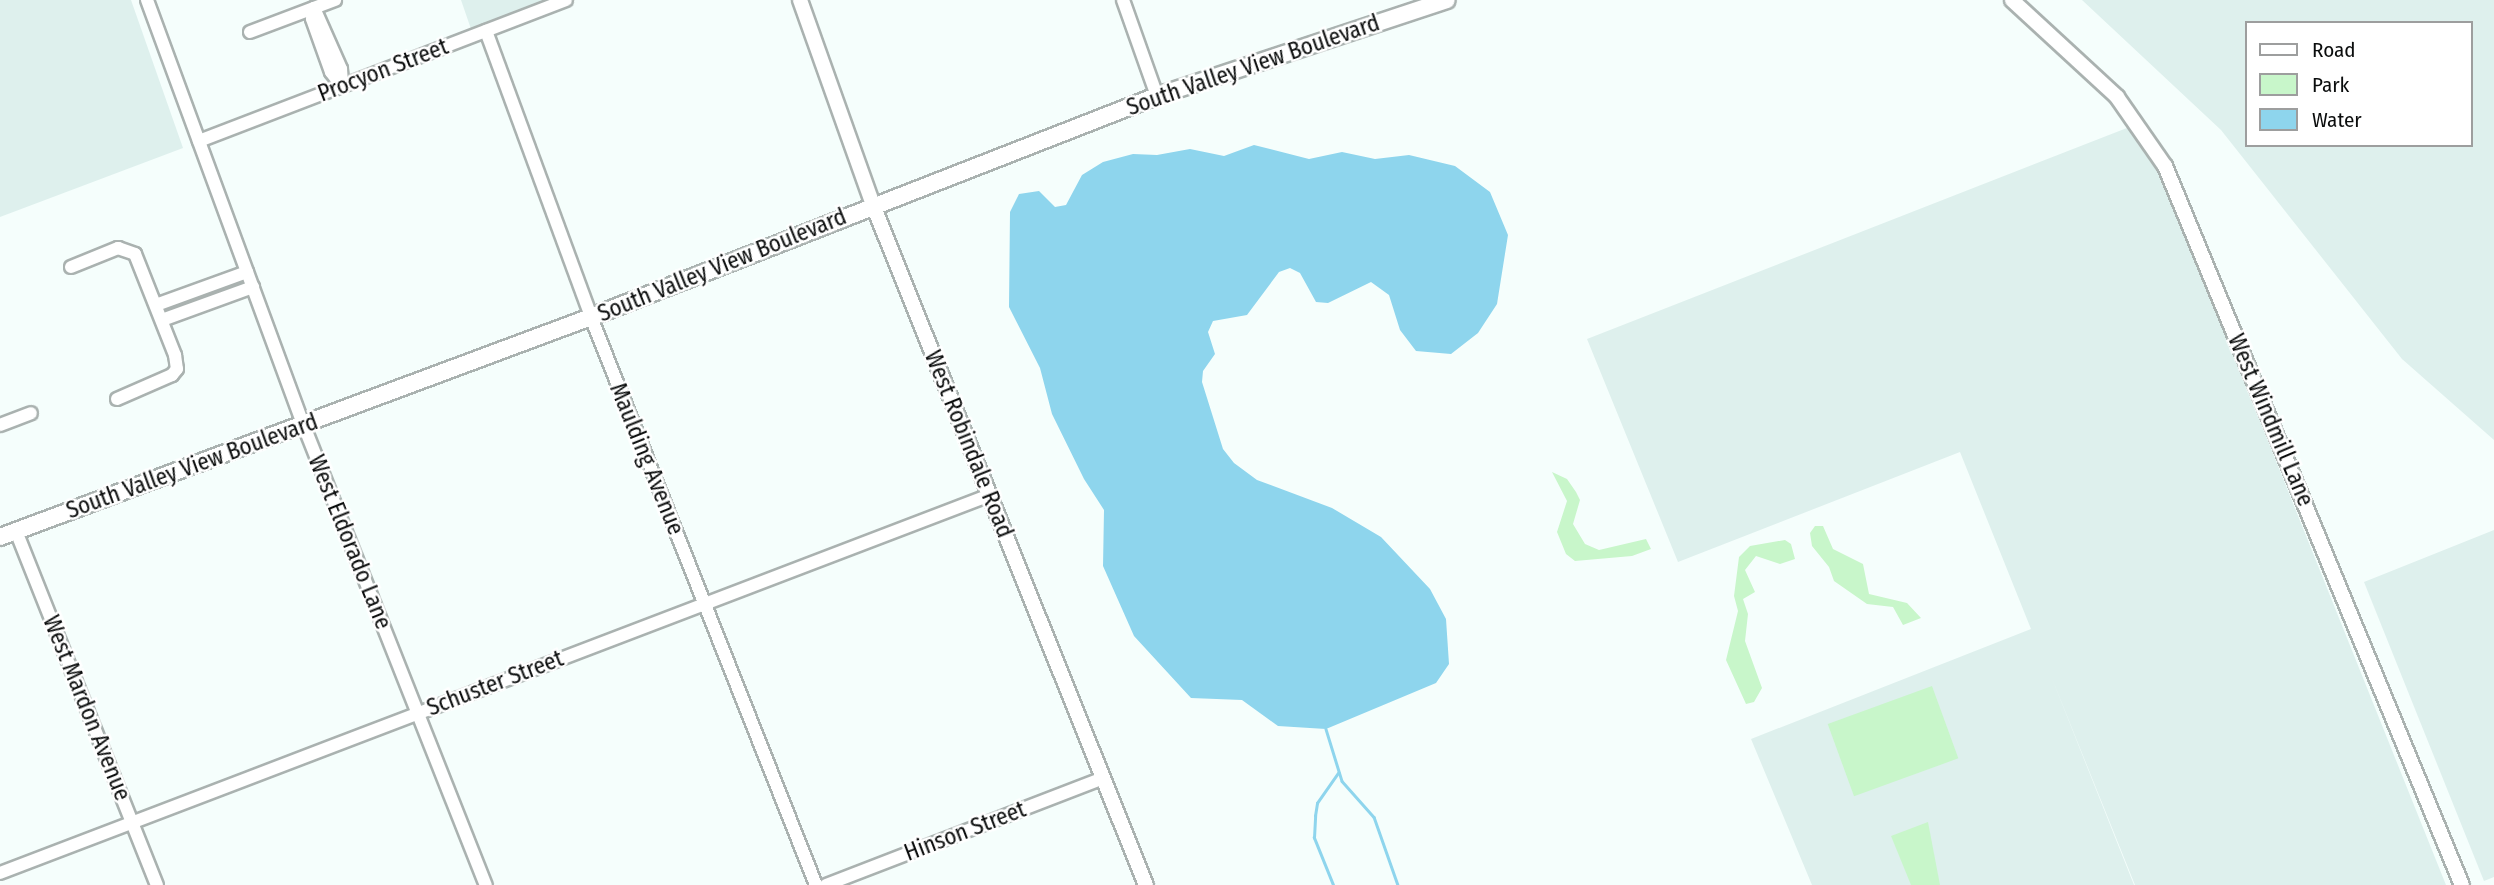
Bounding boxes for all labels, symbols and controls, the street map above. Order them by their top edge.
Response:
street label: South Valley View Boulevard [1123,9,1383,121]
legend [2246,21,2473,147]
street label: Procyon Street [314,33,452,107]
text: Road [2312,37,2356,63]
text: Park [2312,72,2349,98]
text: Water [2312,107,2362,133]
street label: South Valley View Boulevard [594,202,850,328]
street label: West Windmill Lane [2222,330,2320,510]
street label: West Robindale Road [919,346,1019,542]
street label: Maulding Avenue [604,379,690,539]
street label: South Valley View Boulevard [63,408,321,524]
street label: West Eldorado Lane [302,451,398,633]
street label: West Mardon Avenue [37,611,137,805]
street label: Schuster Street [423,644,567,722]
street label: Hinson Street [900,795,1030,867]

